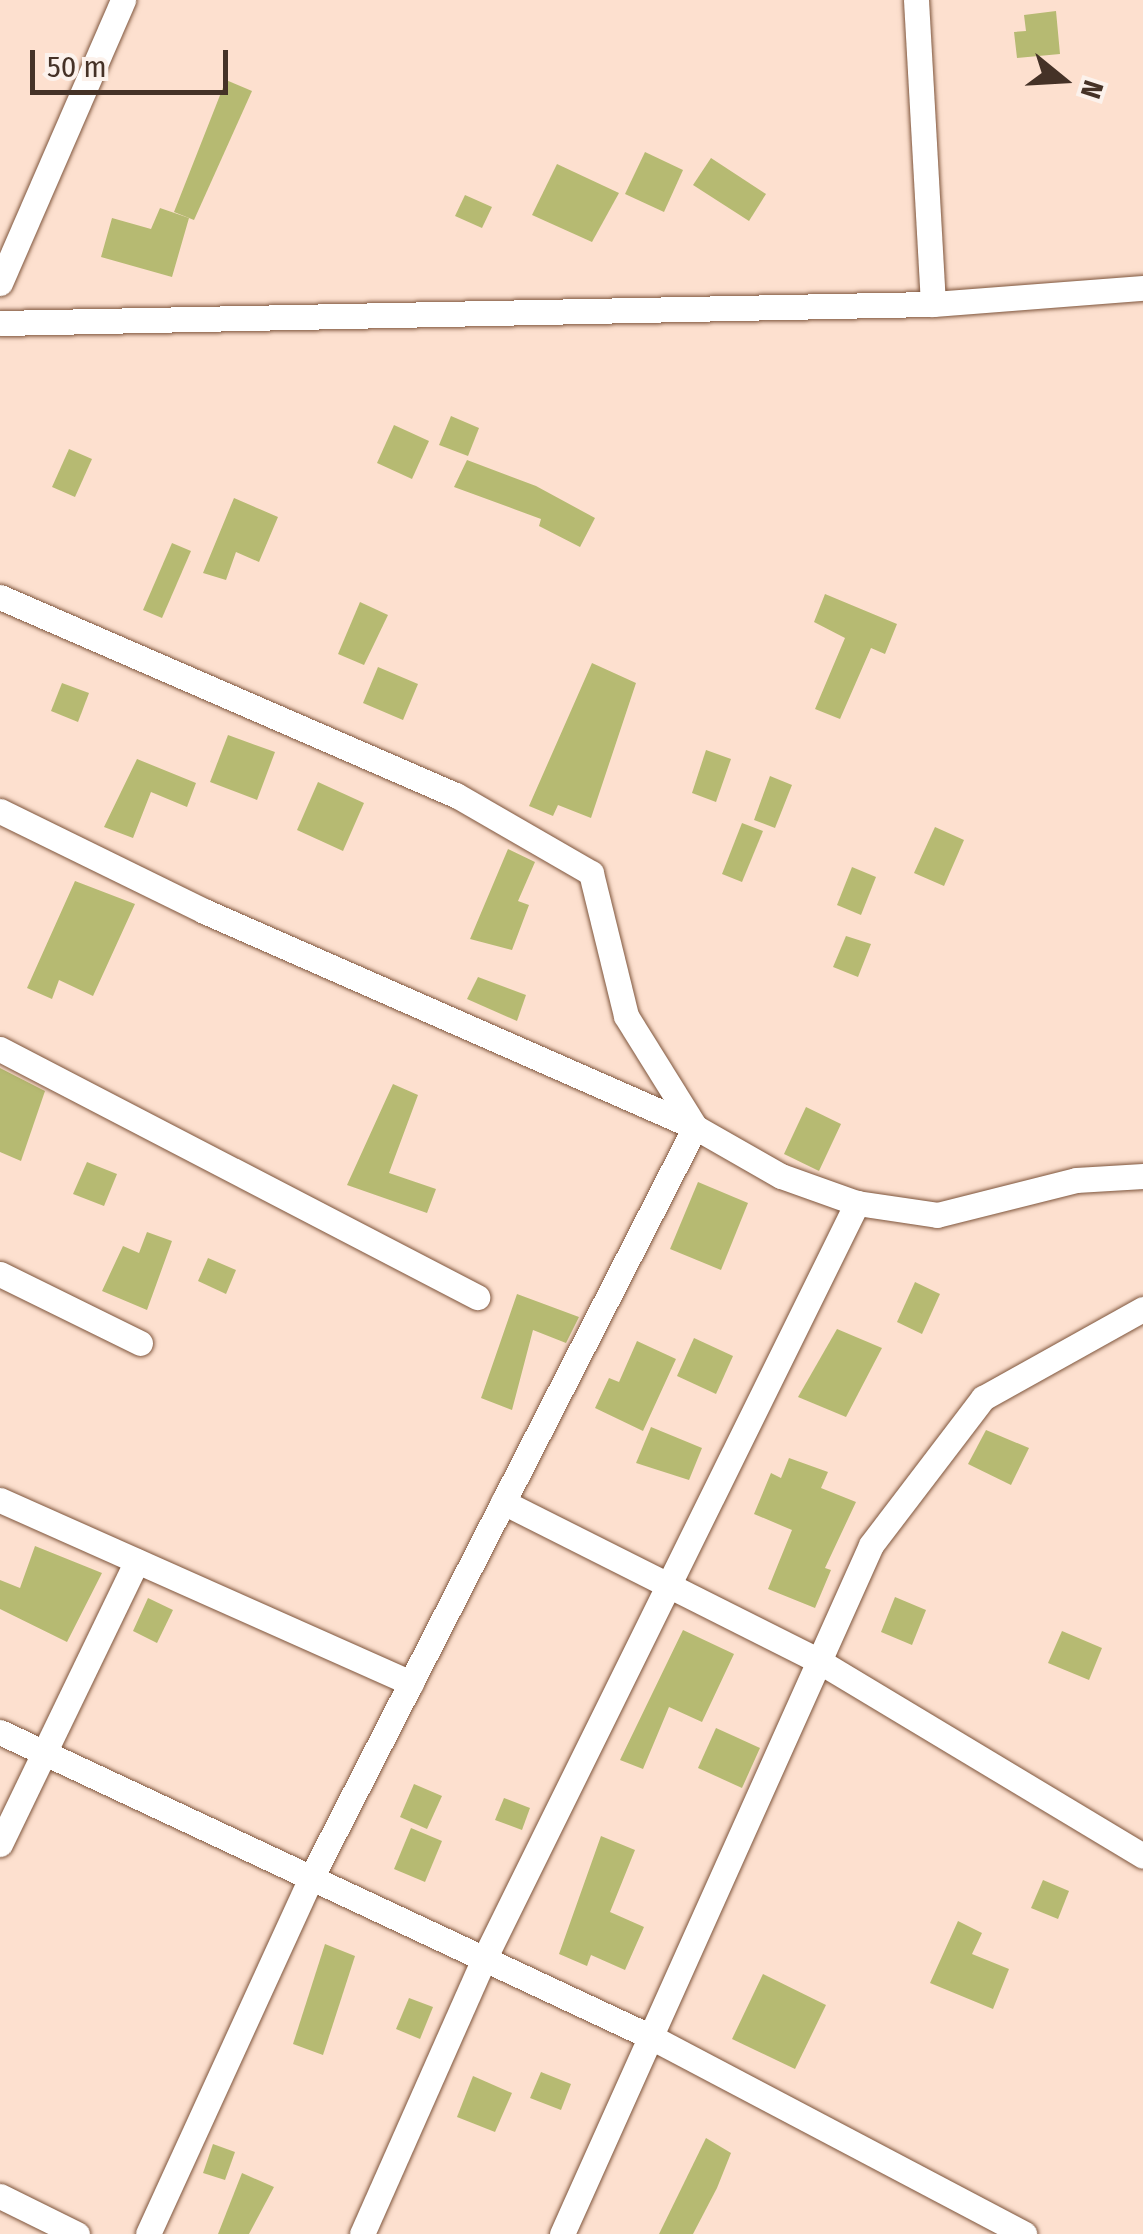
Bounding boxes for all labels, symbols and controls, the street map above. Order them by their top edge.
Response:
scale bar [35,30,232,92]
north arrow [1013,30,1113,130]
text: 50 m [47,49,107,85]
text: N [1074,76,1110,103]

